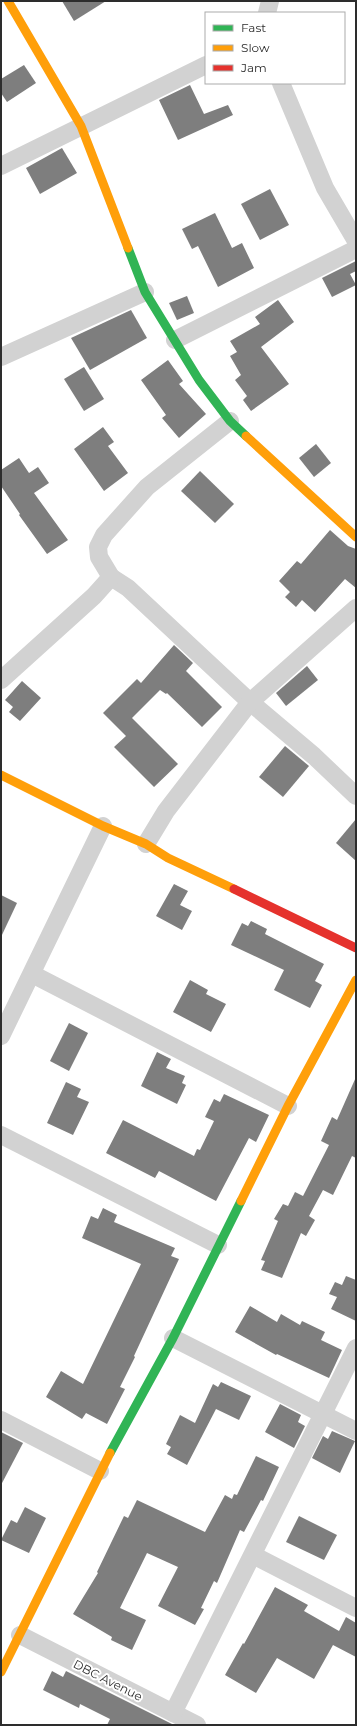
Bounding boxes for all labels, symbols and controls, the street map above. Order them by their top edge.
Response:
legend [205,12,345,84]
text: Fast [241,20,266,35]
text: Slow [241,40,270,55]
text: Jam [240,60,267,75]
street label: DBC Avenue [71,1656,145,1704]

